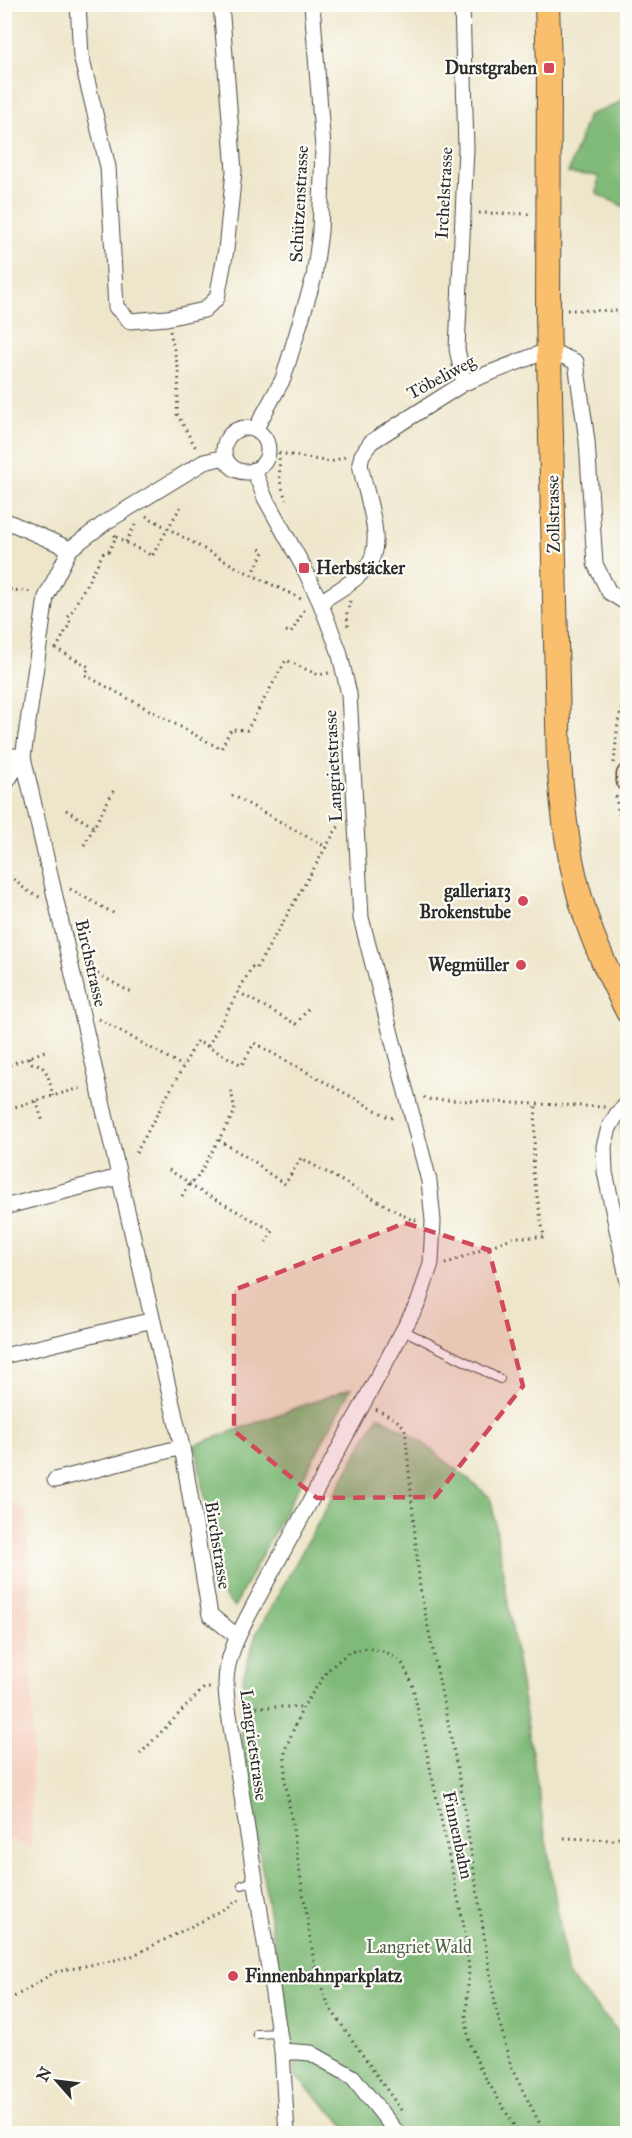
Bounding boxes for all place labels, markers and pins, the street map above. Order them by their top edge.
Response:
place label: Durstgraben [445,57,537,80]
marker: Durstgraben [542,61,556,75]
place label: Herbstäcker [316,557,406,579]
marker: Herbstäcker [297,561,311,575]
place label: galleria13 Brokenstube [419,880,511,923]
marker: galleria13 Brokenstube [516,894,530,908]
place label: Wegmüller [428,954,510,977]
marker: Wegmüller [514,958,528,972]
place label: Finnenbahnparkplatz [245,1965,403,1988]
marker: Finnenbahnparkplatz [226,1969,240,1983]

